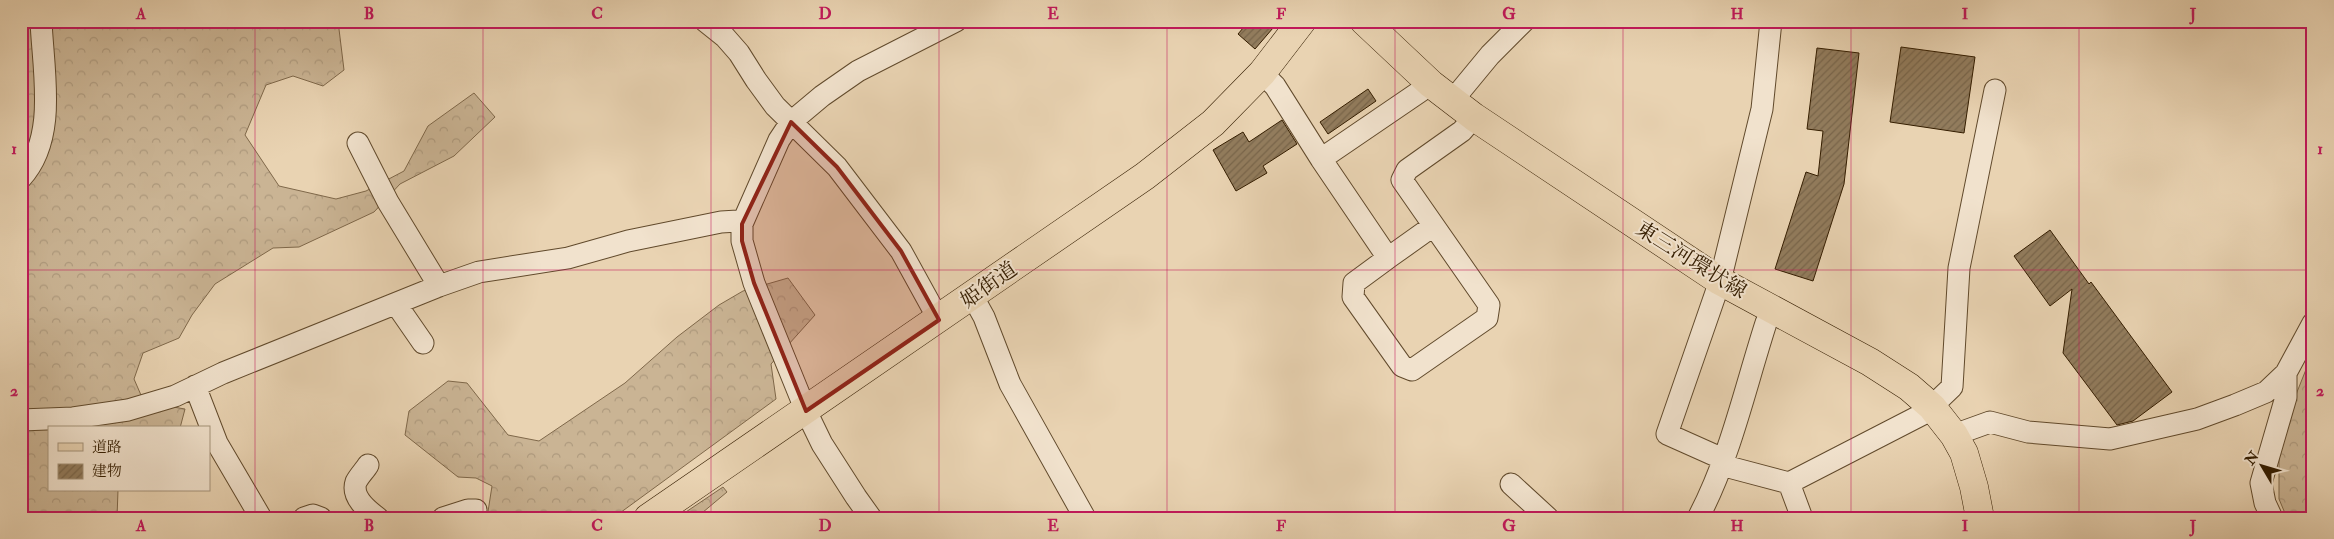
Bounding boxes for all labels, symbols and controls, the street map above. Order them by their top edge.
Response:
text: A [135,4,147,24]
text: B [364,4,374,24]
text: C [591,4,603,24]
text: D [818,4,832,24]
text: E [1047,4,1059,24]
text: F [1276,4,1286,24]
text: G [1502,4,1516,24]
text: H [1730,4,1744,24]
text: I [1962,4,1969,24]
text: J [2189,4,2197,25]
text: 1 [11,139,17,159]
text: 1 [2317,139,2323,159]
street label: 東三河環状線 [1630,215,1752,305]
street label: 姫街道 [955,256,1023,314]
text: 2 [10,381,18,401]
text: 2 [2316,381,2324,401]
legend [48,426,210,492]
text: 道路 [92,438,122,457]
north arrow [2236,442,2286,492]
text: N [2241,448,2263,469]
text: 建物 [92,462,122,481]
text: A [135,516,147,536]
text: B [364,516,374,536]
text: C [591,516,603,536]
text: D [818,516,832,536]
text: E [1047,516,1059,536]
text: F [1276,516,1286,536]
text: G [1502,516,1516,536]
text: H [1730,516,1744,536]
text: I [1962,516,1969,536]
text: J [2189,516,2197,537]

